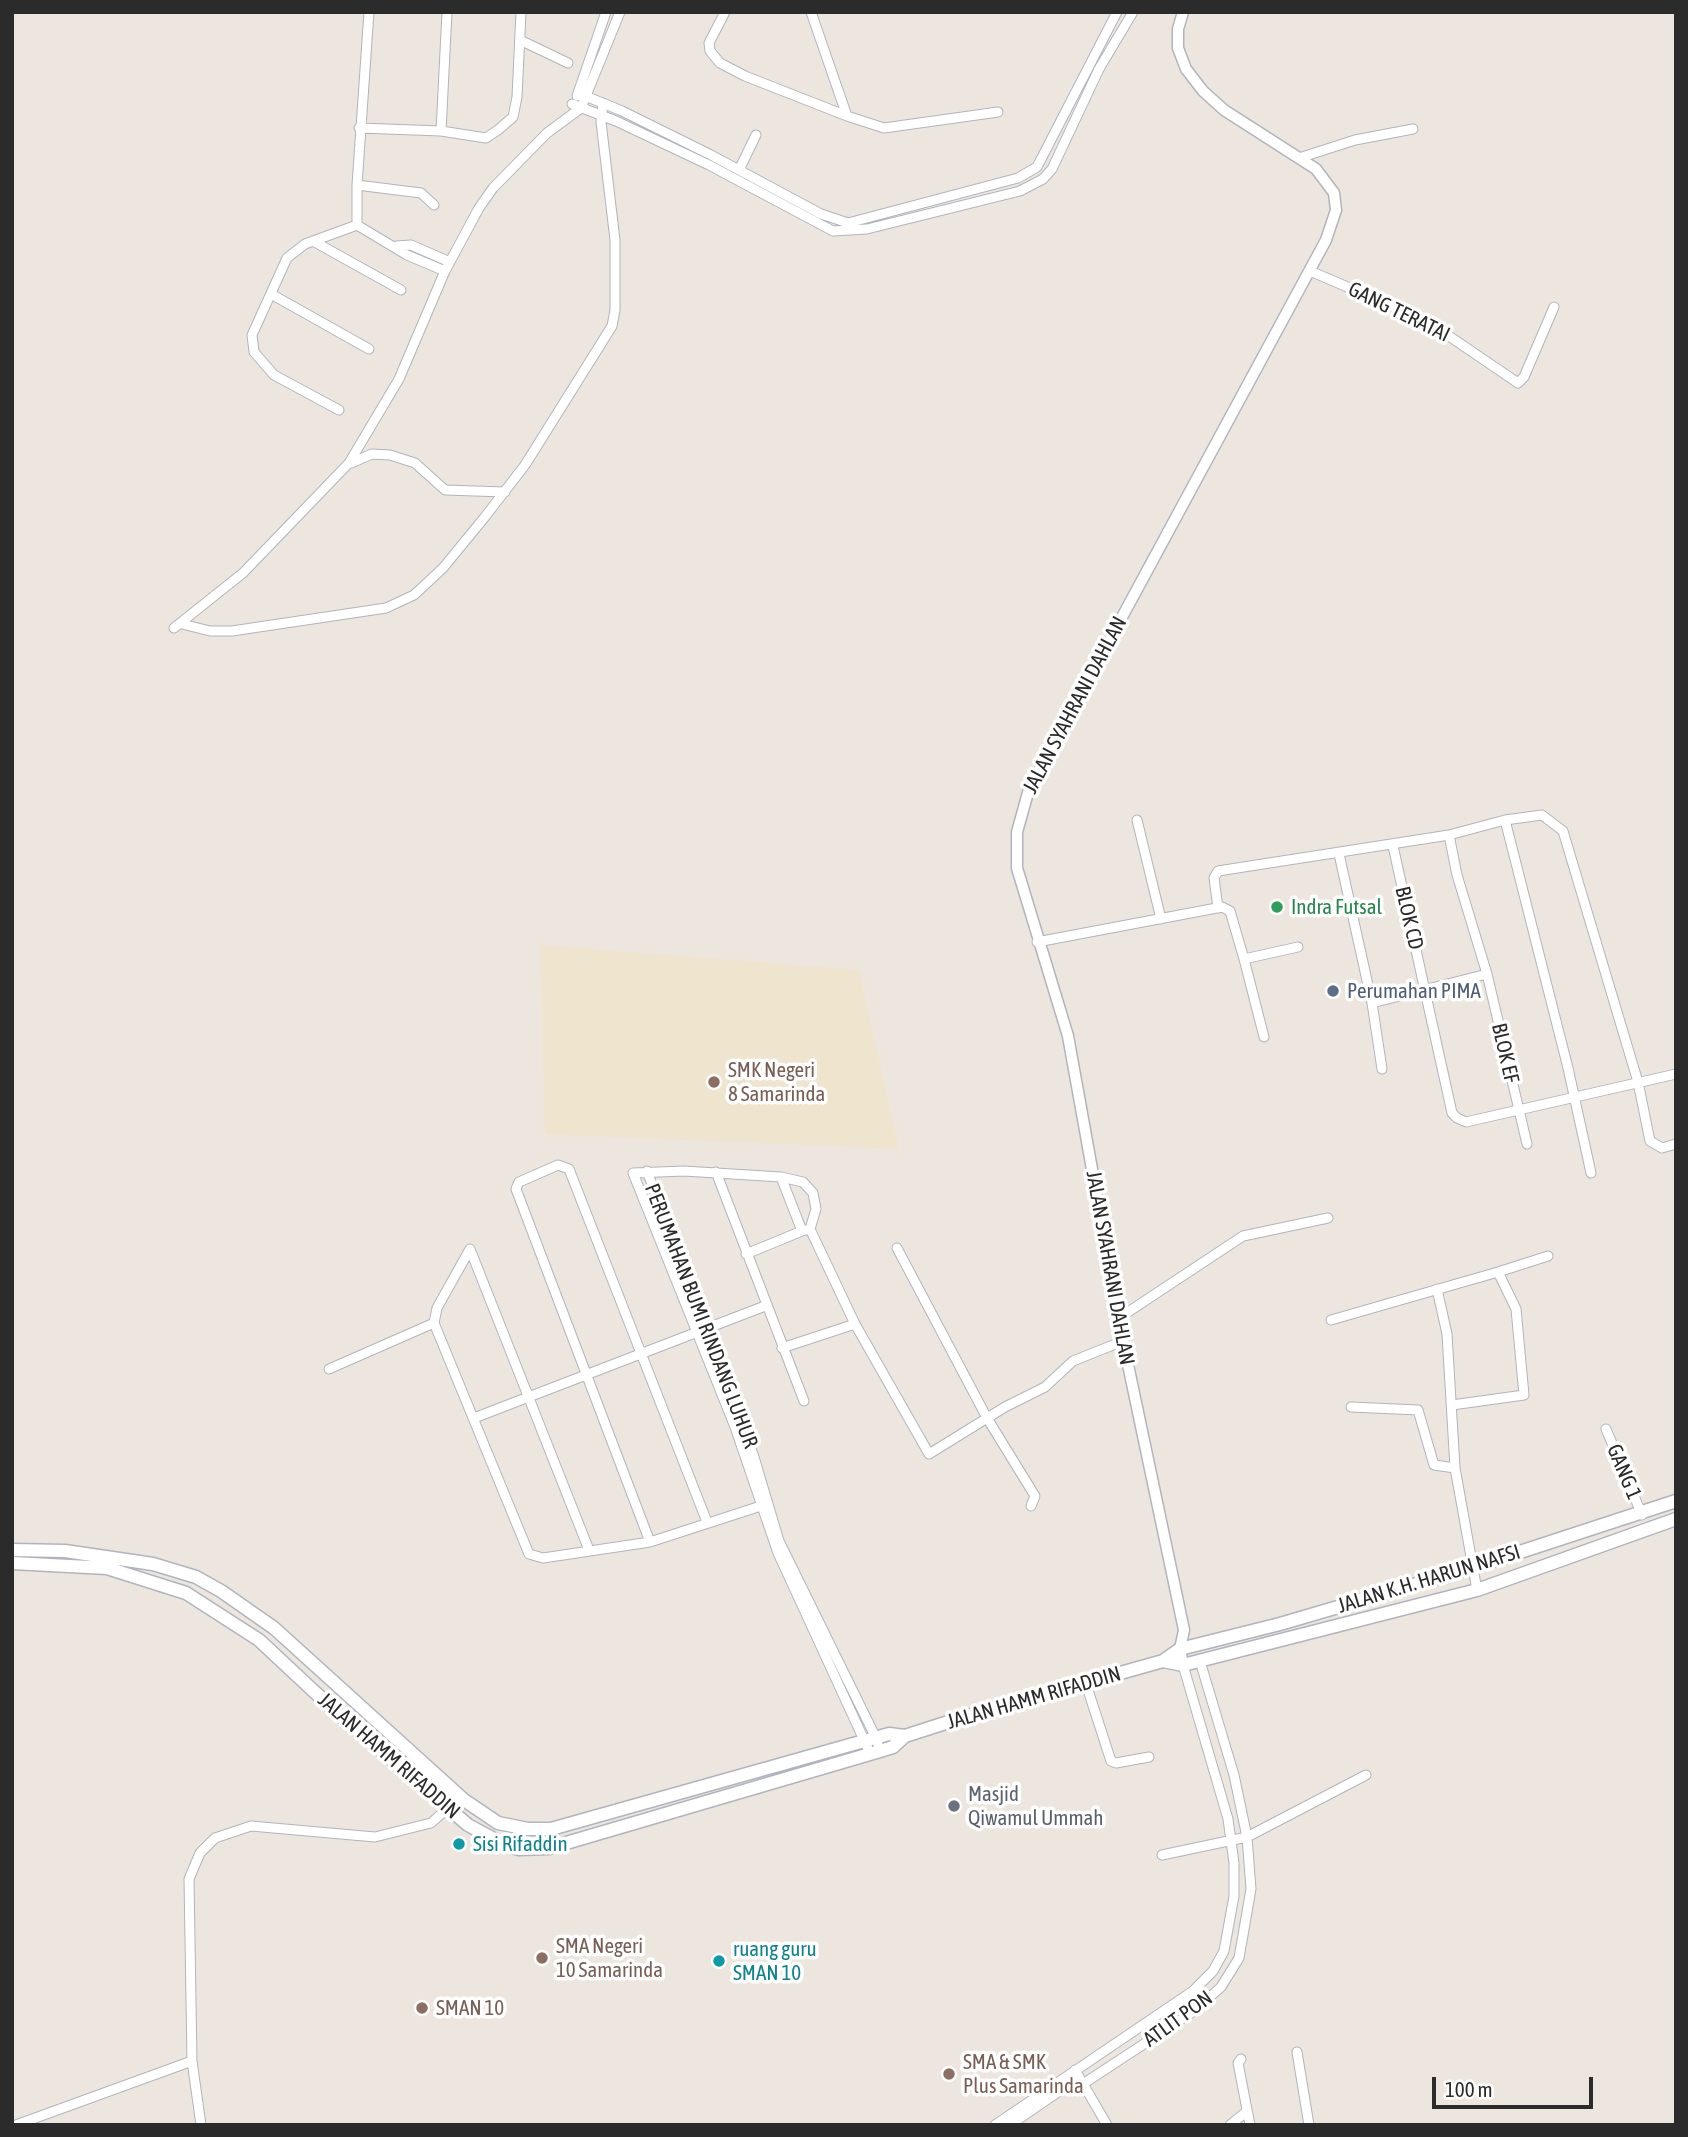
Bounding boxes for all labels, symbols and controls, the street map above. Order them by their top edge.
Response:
street label: GANG TERATAI [1344,277,1454,347]
street label: JALAN SYAHRANI DAHLAN [1018,612,1132,798]
street label: BLOK CD [1389,884,1429,952]
place label: Indra Futsal [1291,894,1382,920]
marker: Indra Futsal [1269,899,1285,915]
place label: Perumahan PIMA [1347,978,1481,1004]
marker: Perumahan PIMA [1325,983,1341,999]
street label: BLOK EF [1486,1021,1524,1085]
place label: SMK Negeri 8 Samarinda [728,1057,825,1107]
marker: SMK Negeri 8 Samarinda [706,1074,722,1090]
street label: JALAN SYAHRANI DAHLAN [1081,1169,1139,1367]
street label: PERUMAHAN BUMI RINDANG LUHUR [639,1180,763,1452]
street label: GANG 1 [1601,1441,1647,1503]
street label: JALAN K.H. HARUN NAFSI [1335,1539,1523,1619]
street label: JALAN HAMM RIFADDIN [944,1661,1124,1735]
street label: JALAN HAMM RIFADDIN [313,1688,465,1824]
place label: Masjid Qiwamul Ummah [968,1781,1103,1831]
marker: Masjid Qiwamul Ummah [946,1798,962,1814]
place label: Sisi Rifaddin [473,1831,568,1857]
marker: Sisi Rifaddin [451,1836,467,1852]
place label: SMA Negeri 10 Samarinda [556,1933,663,1983]
place label: ruang guru SMAN 10 [733,1936,817,1986]
marker: SMA Negeri 10 Samarinda [534,1950,550,1966]
marker: ruang guru SMAN 10 [711,1953,727,1969]
street label: ATLIT PON [1139,1986,1217,2052]
place label: SMAN 10 [436,1995,504,2021]
marker: SMAN 10 [414,2000,430,2016]
place label: SMA & SMK Plus Samarinda [963,2049,1084,2099]
scale bar [1436,2064,1597,2108]
marker: SMA & SMK Plus Samarinda [941,2066,957,2082]
text: 100 m [1445,2077,1493,2101]

